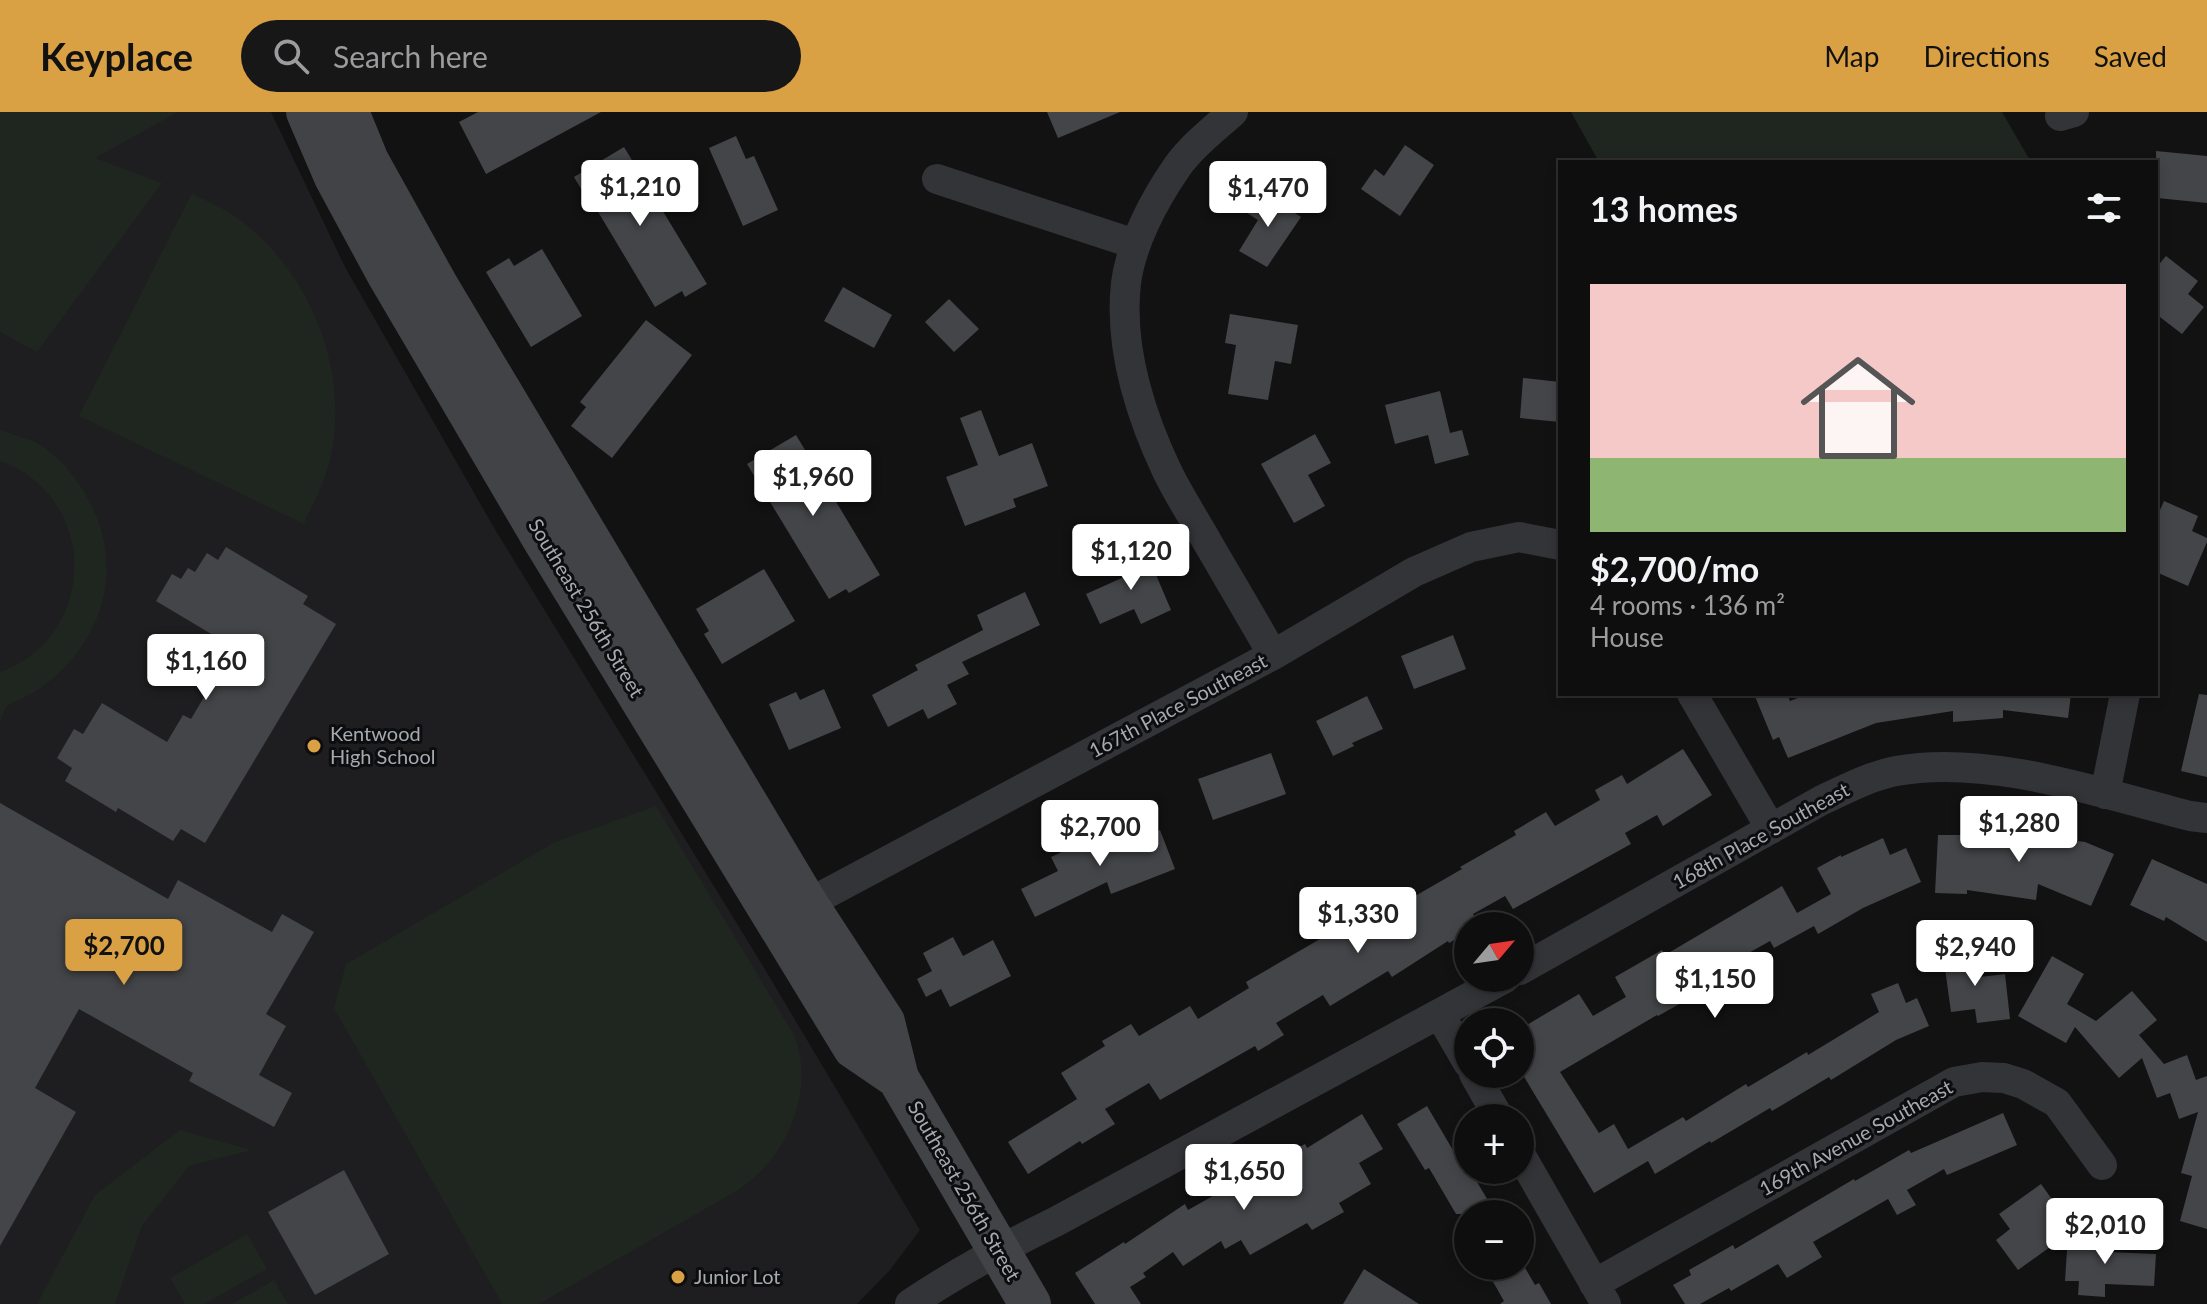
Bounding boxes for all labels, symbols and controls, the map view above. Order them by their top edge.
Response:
search box [241,20,801,92]
text: Keyplace [40,33,193,79]
icon: search [269,34,313,78]
text: Search here [333,38,488,74]
text: Map [1824,39,1879,73]
text: Directions [1923,39,2050,73]
text: Saved [2094,39,2167,73]
pin: $1,210 [575,160,705,228]
pin: $1,470 [1203,161,1333,229]
text: $1,210 [599,170,681,202]
text: $1,470 [1227,171,1309,203]
icon: filters [2082,186,2126,230]
text: 13 homes [1590,188,1738,229]
icon: home [1786,336,1930,480]
pin: $1,960 [748,450,878,518]
text: $1,960 [772,460,854,492]
street label: Southeast 256th Street [524,514,650,701]
pin: $1,120 [1066,524,1196,592]
text: $1,120 [1090,534,1172,566]
text: $2,700/mo [1590,548,1759,589]
text: 4 rooms · 136 m² [1590,589,1785,621]
text: House [1590,621,1664,653]
pin: $1,160 [141,634,271,702]
text: $1,160 [165,644,247,676]
street label: 167th Place Southeast [1085,648,1271,762]
place label: Kentwood High School [330,721,436,768]
marker: Kentwood High School [305,737,323,755]
street label: 168th Place Southeast [1668,777,1853,894]
pin: $1,280 [1954,796,2084,864]
pin: $2,700 [1035,800,1165,868]
text: $1,280 [1978,806,2060,838]
text: $2,700 [1059,810,1141,842]
pin: $1,330 [1293,887,1423,955]
text: $1,330 [1317,897,1399,929]
north arrow [1454,912,1534,992]
map controls [1454,912,1534,1280]
pin: $2,700 [59,919,189,987]
pin: $2,940 [1910,920,2040,988]
text: $2,700 [83,929,165,961]
text: $2,940 [1934,930,2016,962]
pin: $1,150 [1650,952,1780,1020]
text: $1,150 [1674,962,1756,994]
button: locate [1454,1008,1534,1088]
street label: 169th Avenue Southeast [1755,1074,1956,1200]
street label: Southeast 256th Street [903,1096,1026,1285]
button: + [1454,1104,1534,1184]
pin: $1,650 [1179,1144,1309,1212]
text: $1,650 [1203,1154,1285,1186]
pin: $2,010 [2040,1198,2170,1266]
button: − [1454,1200,1534,1280]
text: $2,010 [2064,1208,2146,1240]
place label: Junior Lot [694,1264,780,1288]
marker: Junior Lot [669,1268,687,1286]

